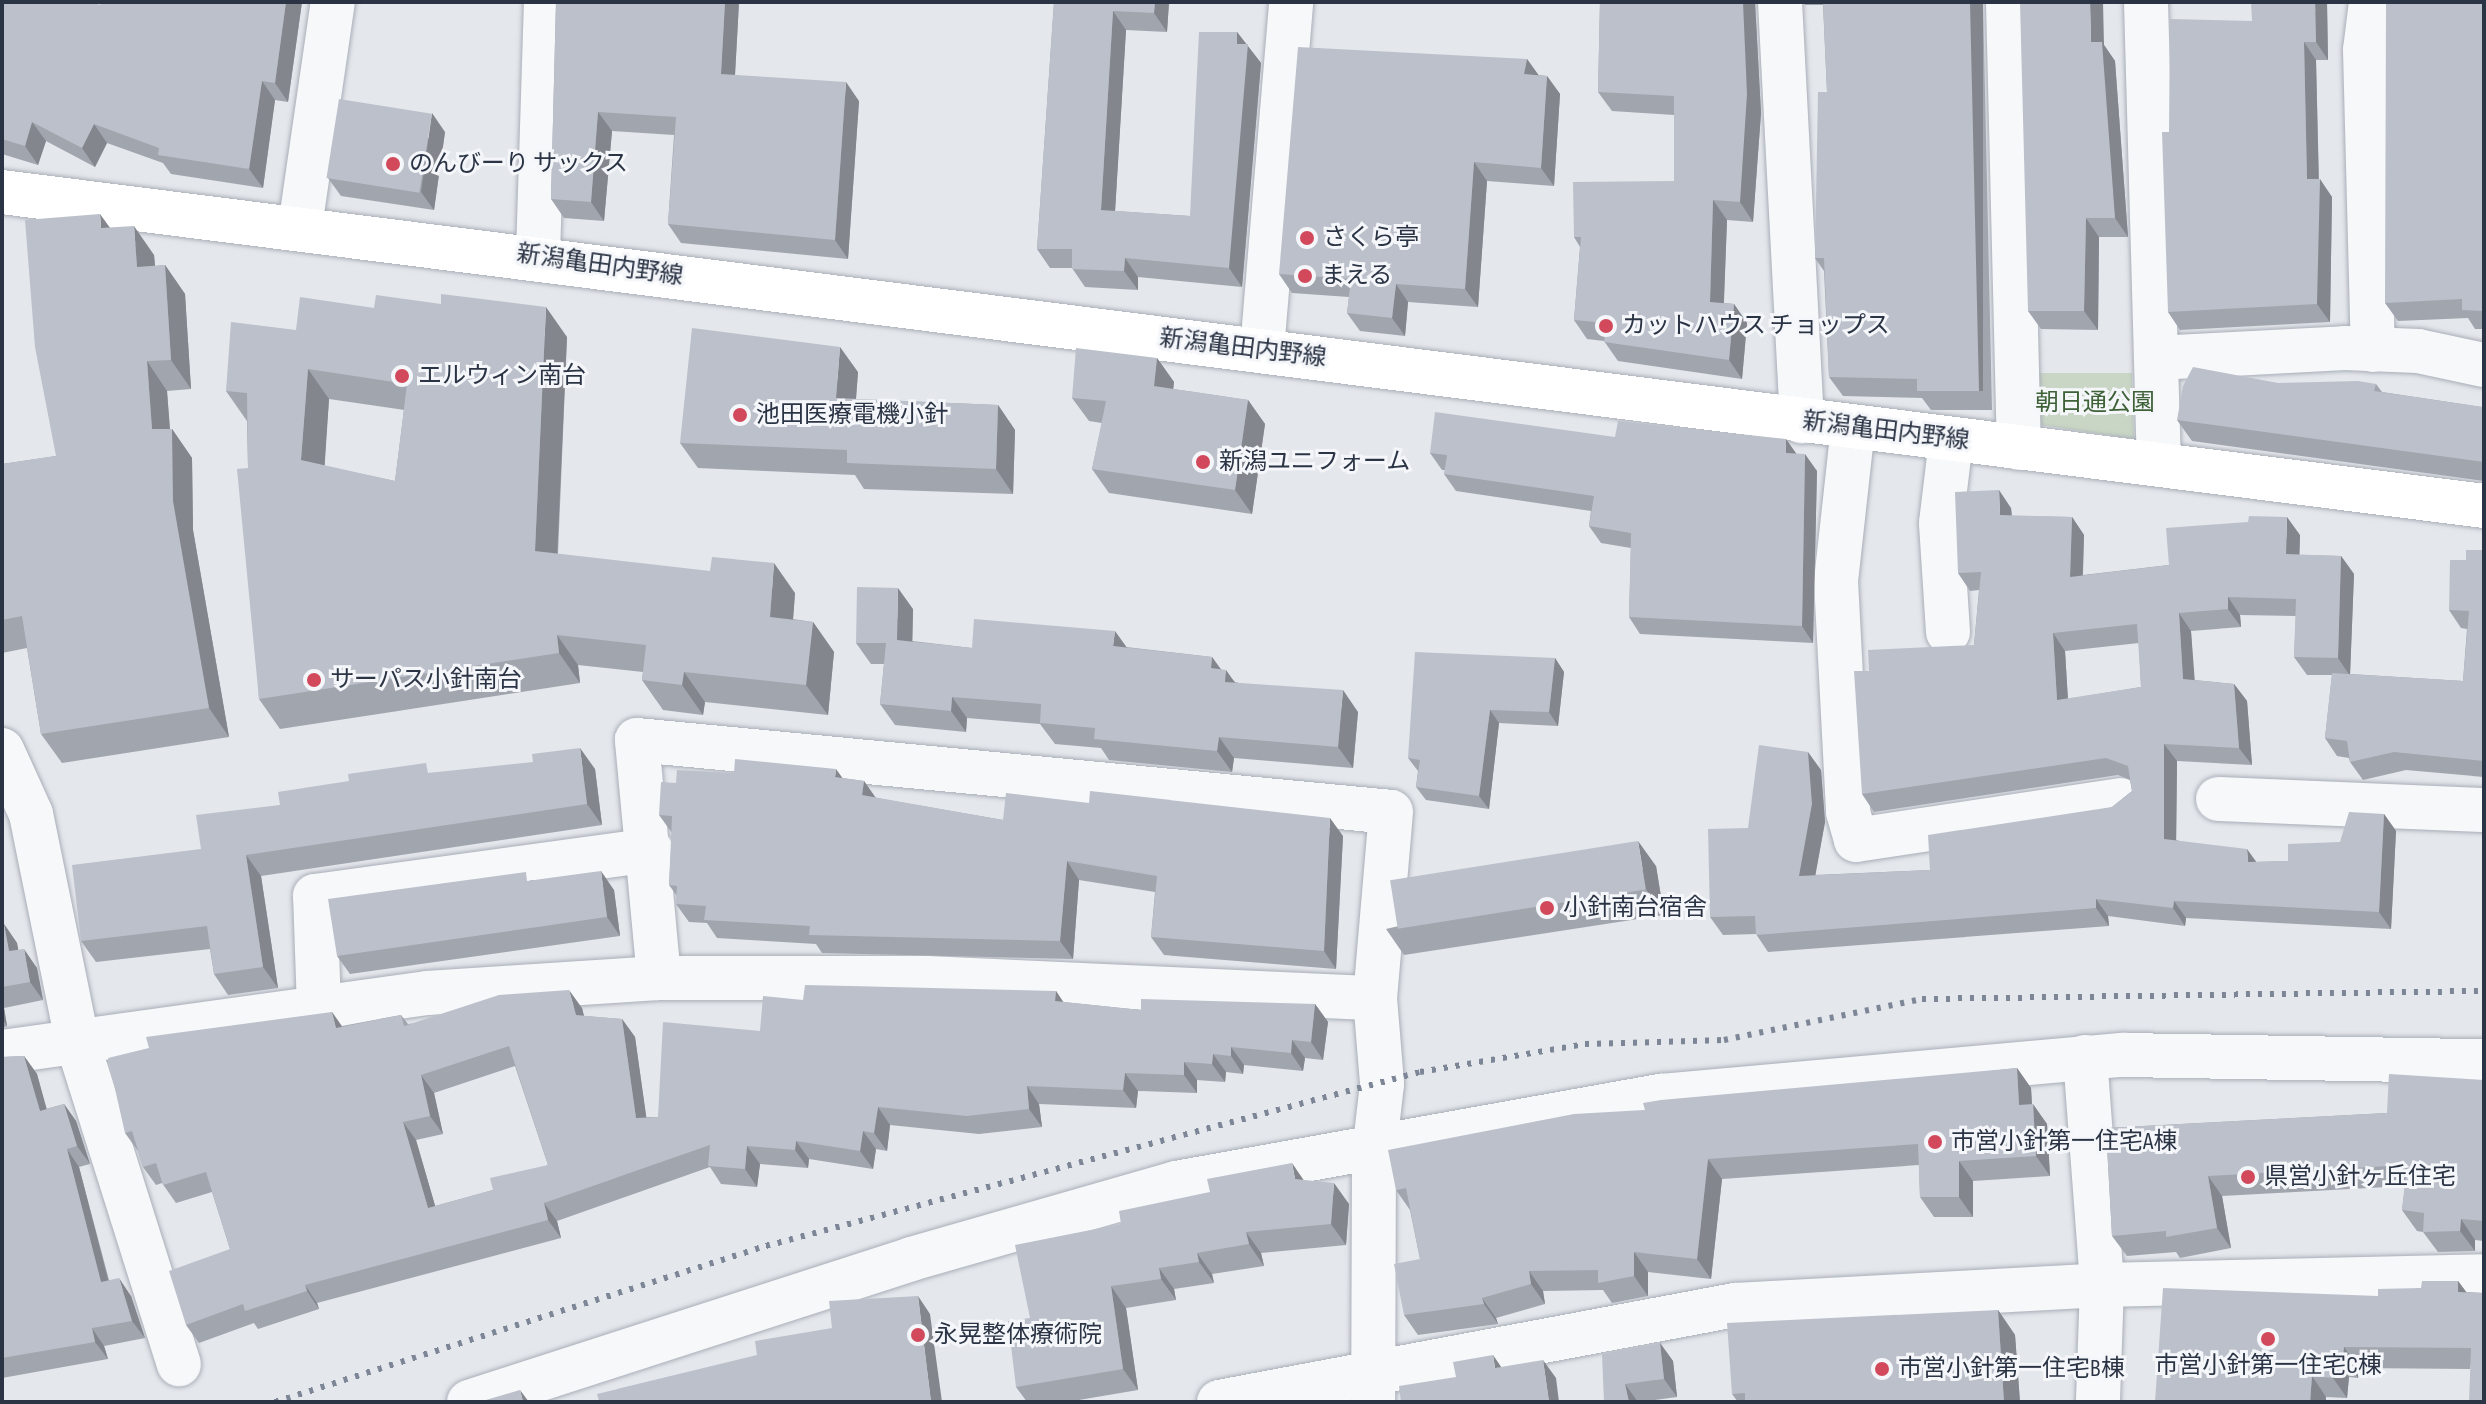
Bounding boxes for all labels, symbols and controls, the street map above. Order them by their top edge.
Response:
place label: のんびーり サックス [409,150,629,178]
marker: のんびーり サックス [384,155,402,173]
place label: さくら亭 [1323,224,1419,252]
marker: さくら亭 [1298,229,1316,247]
street label: 新潟亀田内野線 [515,239,685,291]
place label: まえる [1321,262,1393,290]
marker: まえる [1296,267,1314,285]
place label: カットハウス チョップス [1622,312,1890,340]
marker: カットハウス チョップス [1597,317,1615,335]
street label: 新潟亀田内野線 [1158,323,1328,373]
place label: エルウィン南台 [418,362,586,390]
marker: エルウィン南台 [393,367,411,385]
park label: 朝日通公園 [2035,389,2155,417]
place label: 池田医療電機小針 [756,401,948,429]
marker: 池田医療電機小針 [731,406,749,424]
street label: 新潟亀田内野線 [1801,406,1971,456]
place label: 新潟ユニフォーム [1219,448,1411,476]
marker: 新潟ユニフォーム [1194,453,1212,471]
place label: サーパス小針南台 [330,666,522,694]
marker: サーパス小針南台 [305,671,323,689]
place label: 小針南台宿舎 [1563,894,1707,922]
marker: 小針南台宿舎 [1538,899,1556,917]
place label: 市営小針第一住宅A棟 [1951,1128,2177,1156]
marker: 市営小針第一住宅A棟 [1926,1133,1944,1151]
place label: 県営小針ヶ丘住宅 [2264,1163,2456,1191]
marker: 県営小針ヶ丘住宅 [2239,1168,2257,1186]
place label: 永晃整体療術院 [934,1321,1102,1349]
marker: 永晃整体療術院 [909,1326,927,1344]
marker: 市営小針第一住宅C棟 [2259,1330,2277,1348]
place label: 市営小針第一住宅C棟 [2154,1352,2382,1380]
place label: 市営小針第一住宅B棟 [1898,1355,2125,1383]
marker: 市営小針第一住宅B棟 [1873,1360,1891,1378]

